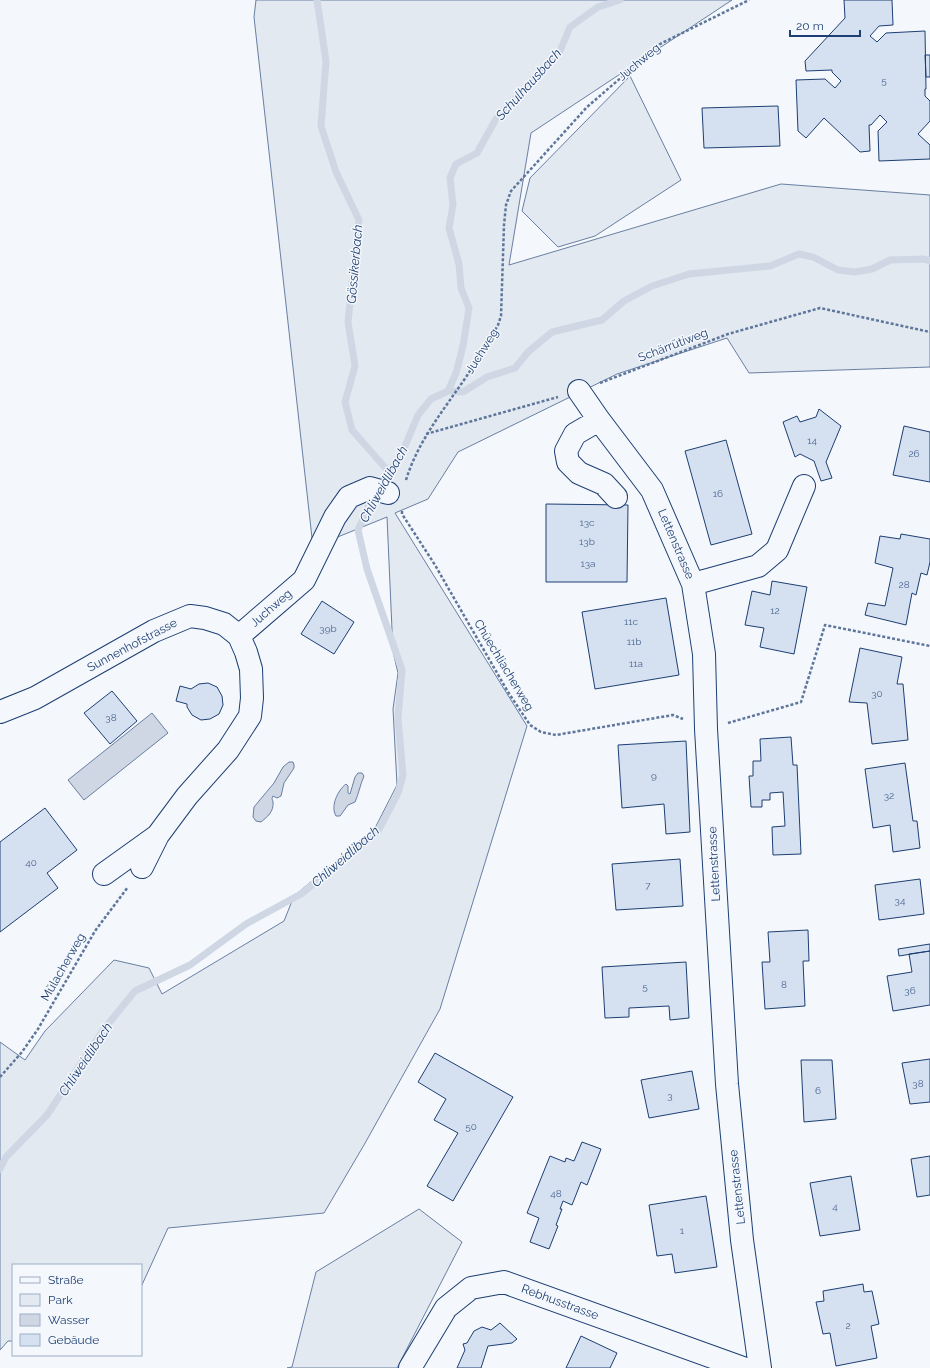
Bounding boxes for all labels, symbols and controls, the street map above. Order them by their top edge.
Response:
scale bar [790,12,860,38]
text: 20 m [796,19,824,33]
street label: Juchweg [615,40,663,84]
water label: Schulhausbach [492,46,564,124]
house number: 5 [881,75,887,86]
water label: Gössikerbach [344,224,365,304]
street label: Schärrütiweg [636,325,710,365]
street label: Juchweg [463,326,501,376]
house number: 14 [807,435,817,446]
water label: Chliweidlibach [356,443,411,525]
house number: 26 [908,448,920,459]
house number: 16 [713,488,723,499]
street label: Lettenstrasse [655,507,697,581]
house number: 13c [579,517,595,528]
house number: 13b [579,536,595,547]
house number: 13a [580,558,596,569]
house number: 28 [898,579,910,590]
street label: Juchweg [247,586,295,630]
house number: 12 [770,605,780,616]
street label: Sunnenhofstrasse [85,615,179,675]
house number: 11c [624,616,639,627]
street label: Chüechliacherweg [471,617,537,713]
house number: 39b [319,623,337,634]
house number: 11b [627,636,641,647]
house number: 11a [629,658,643,669]
house number: 30 [871,688,883,699]
house number: 38 [105,712,117,723]
house number: 9 [651,770,657,781]
house number: 32 [884,790,894,801]
water label: Chliweidlibach [308,823,382,890]
street label: Lettenstrasse [705,826,723,902]
house number: 40 [25,857,37,868]
house number: 7 [645,880,651,891]
house number: 34 [895,895,906,906]
street label: Mülacherweg [38,930,88,1004]
house number: 8 [781,979,787,990]
house number: 5 [642,981,648,992]
house number: 36 [904,985,916,996]
water label: Chliweidlibach [55,1020,115,1099]
house number: 38 [912,1078,924,1089]
house number: 6 [815,1085,821,1096]
house number: 3 [667,1090,673,1101]
house number: 50 [465,1121,477,1132]
street label: Lettenstrasse [726,1149,748,1225]
house number: 48 [550,1188,562,1199]
house number: 4 [832,1201,838,1212]
house number: 1 [680,1225,685,1236]
legend [12,1264,142,1356]
text: Straße [48,1273,84,1287]
street label: Rebhusstrasse [519,1282,601,1322]
text: Park [48,1293,73,1307]
text: Wasser [48,1313,90,1327]
house number: 2 [845,1320,851,1331]
text: Gebäude [48,1333,99,1347]

